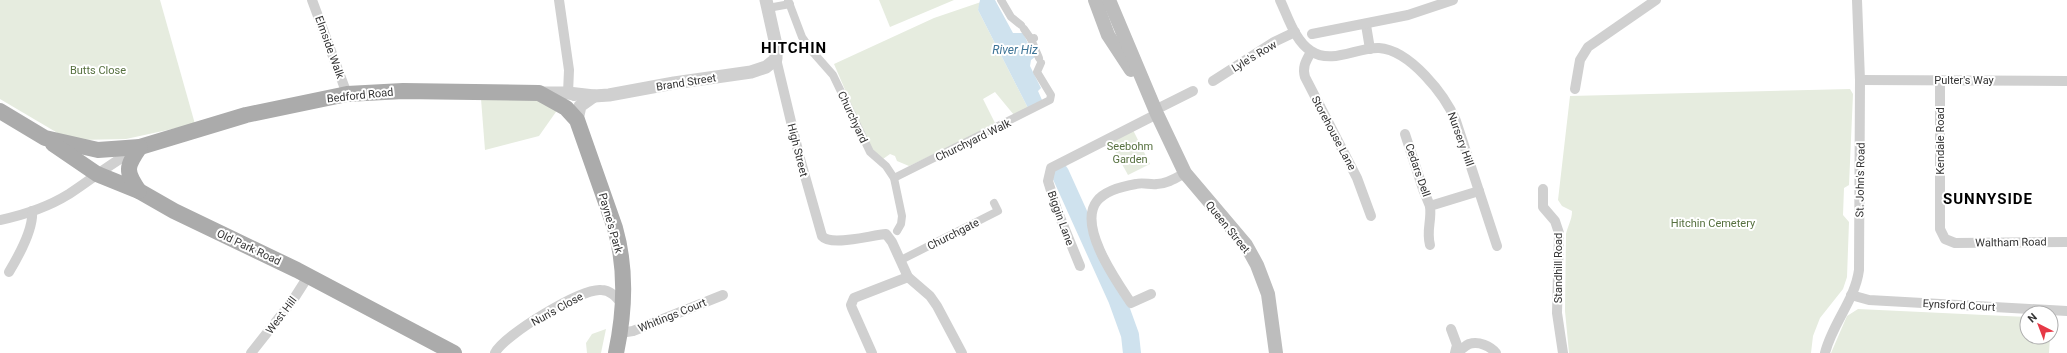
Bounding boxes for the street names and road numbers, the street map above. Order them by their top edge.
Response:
street label: Elmside Walk [312,14,347,81]
street label: Lyle's Row [1229,38,1280,75]
street label: Brand Street [655,71,717,94]
street label: Pulter's Way [1934,74,1995,87]
street label: Bedford Road [326,86,394,105]
street label: Churchyard [835,89,870,145]
street label: Storehouse Lane [1309,94,1359,173]
street label: Kendale Road [1934,107,1947,175]
street label: Nursery Hill [1445,110,1476,168]
street label: Churchyard Walk [933,116,1013,164]
street label: High Street [785,122,811,179]
street label: Cedars Dell [1402,142,1433,199]
street label: St. John's Road [1853,142,1868,218]
street label: Biggin Lane [1045,189,1076,247]
street label: Payne's Park [596,192,625,255]
street label: Queen Street [1203,199,1253,256]
street label: Churchgate [925,216,981,253]
street label: Old Park Road [215,227,283,268]
street label: Standhill Road [1552,233,1565,303]
street label: Waltham Road [1975,235,2047,250]
street label: Nun's Close [529,290,585,329]
street label: West Hill [263,294,300,337]
street label: Whitings Court [636,296,709,335]
street label: Eynsford Court [1922,297,1996,314]

